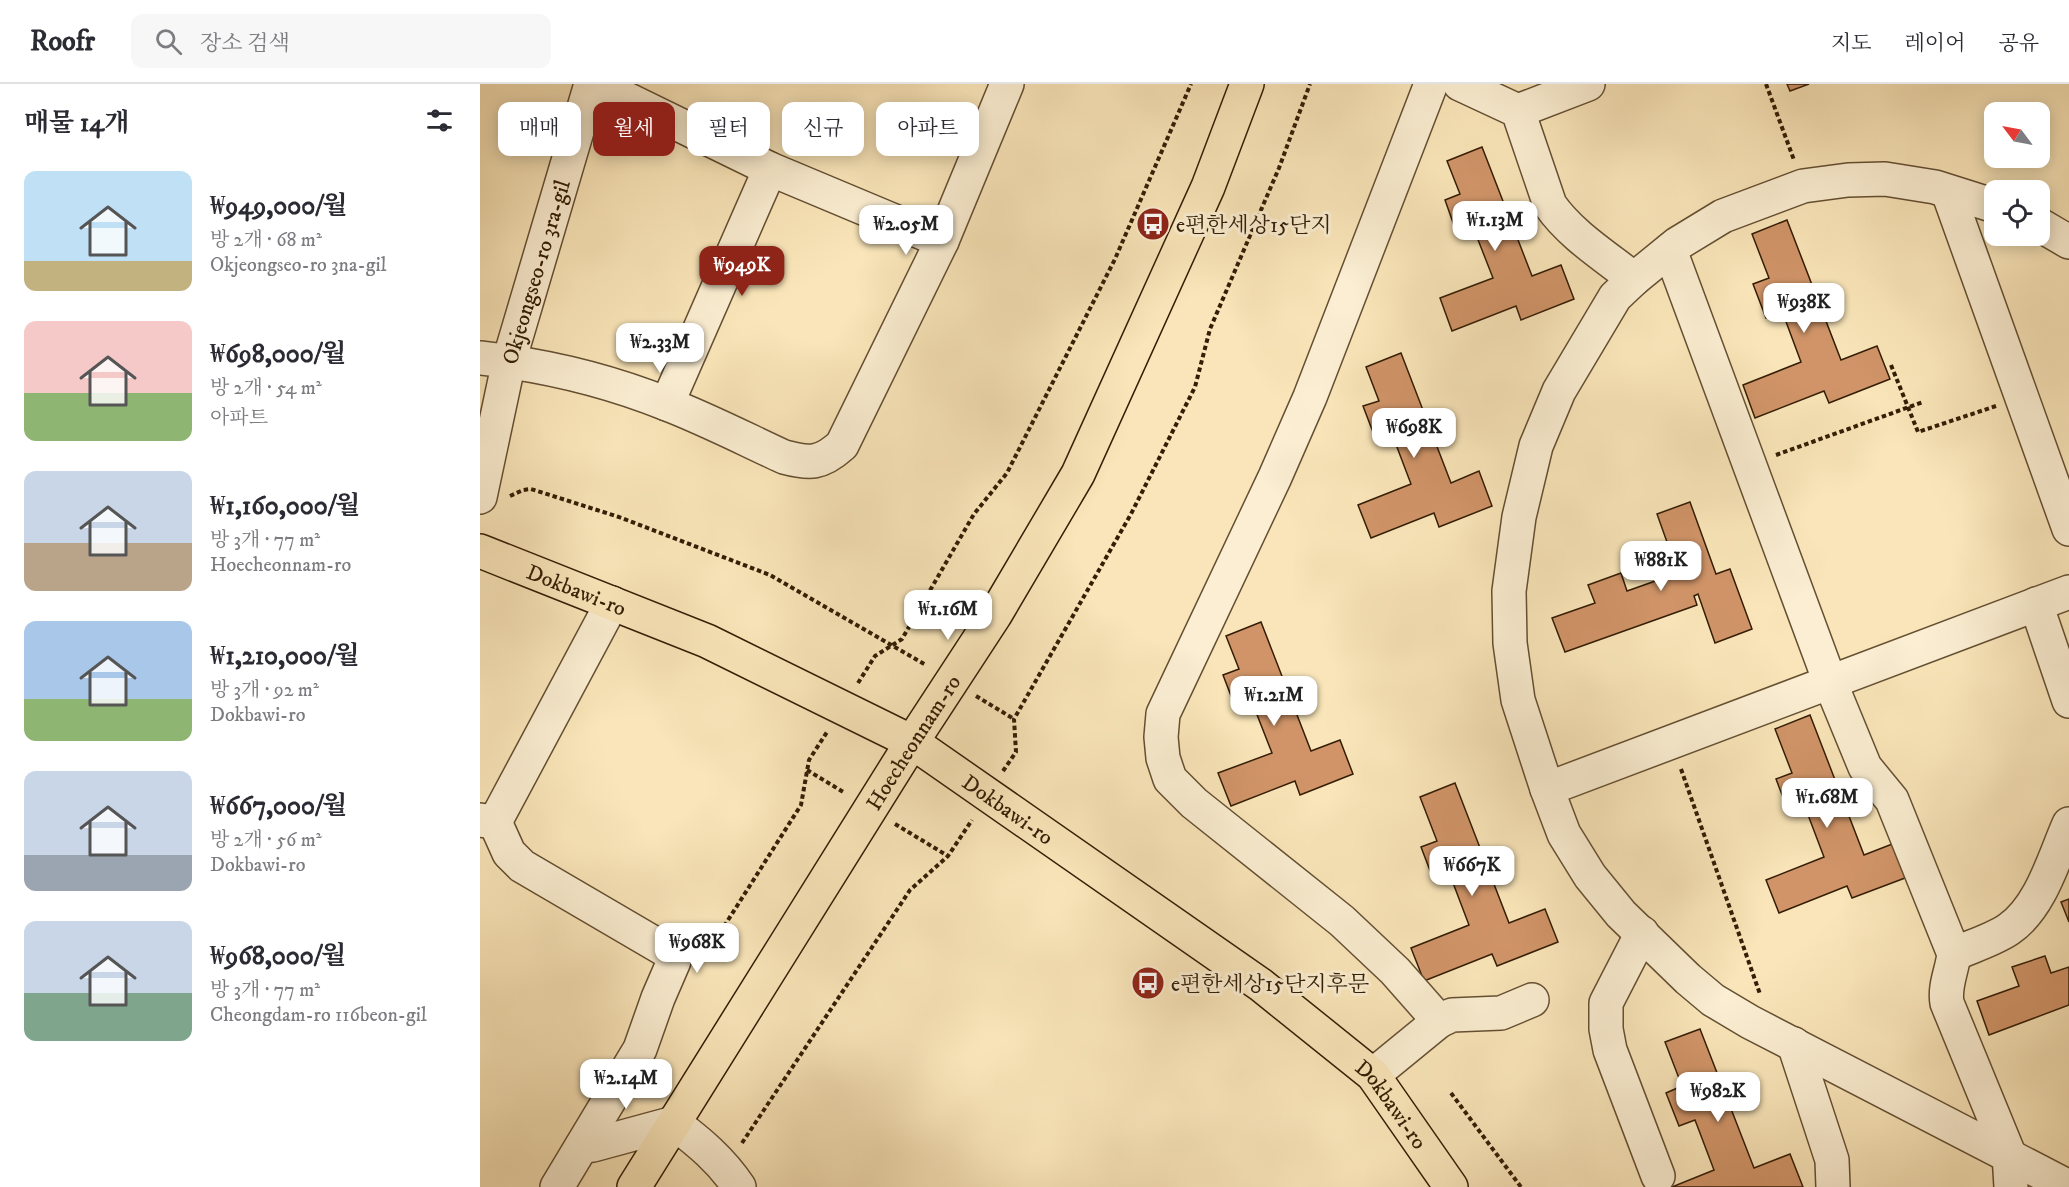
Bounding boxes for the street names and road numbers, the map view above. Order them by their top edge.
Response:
street label: Okjeongseo-ro 3ra-gil [497,177,577,368]
street label: Dokbawi-ro [522,559,630,623]
street label: Hoecheonnam-ro [861,670,967,816]
street label: Dokbawi-ro [957,769,1058,851]
street label: Dokbawi-ro [1349,1054,1432,1155]

